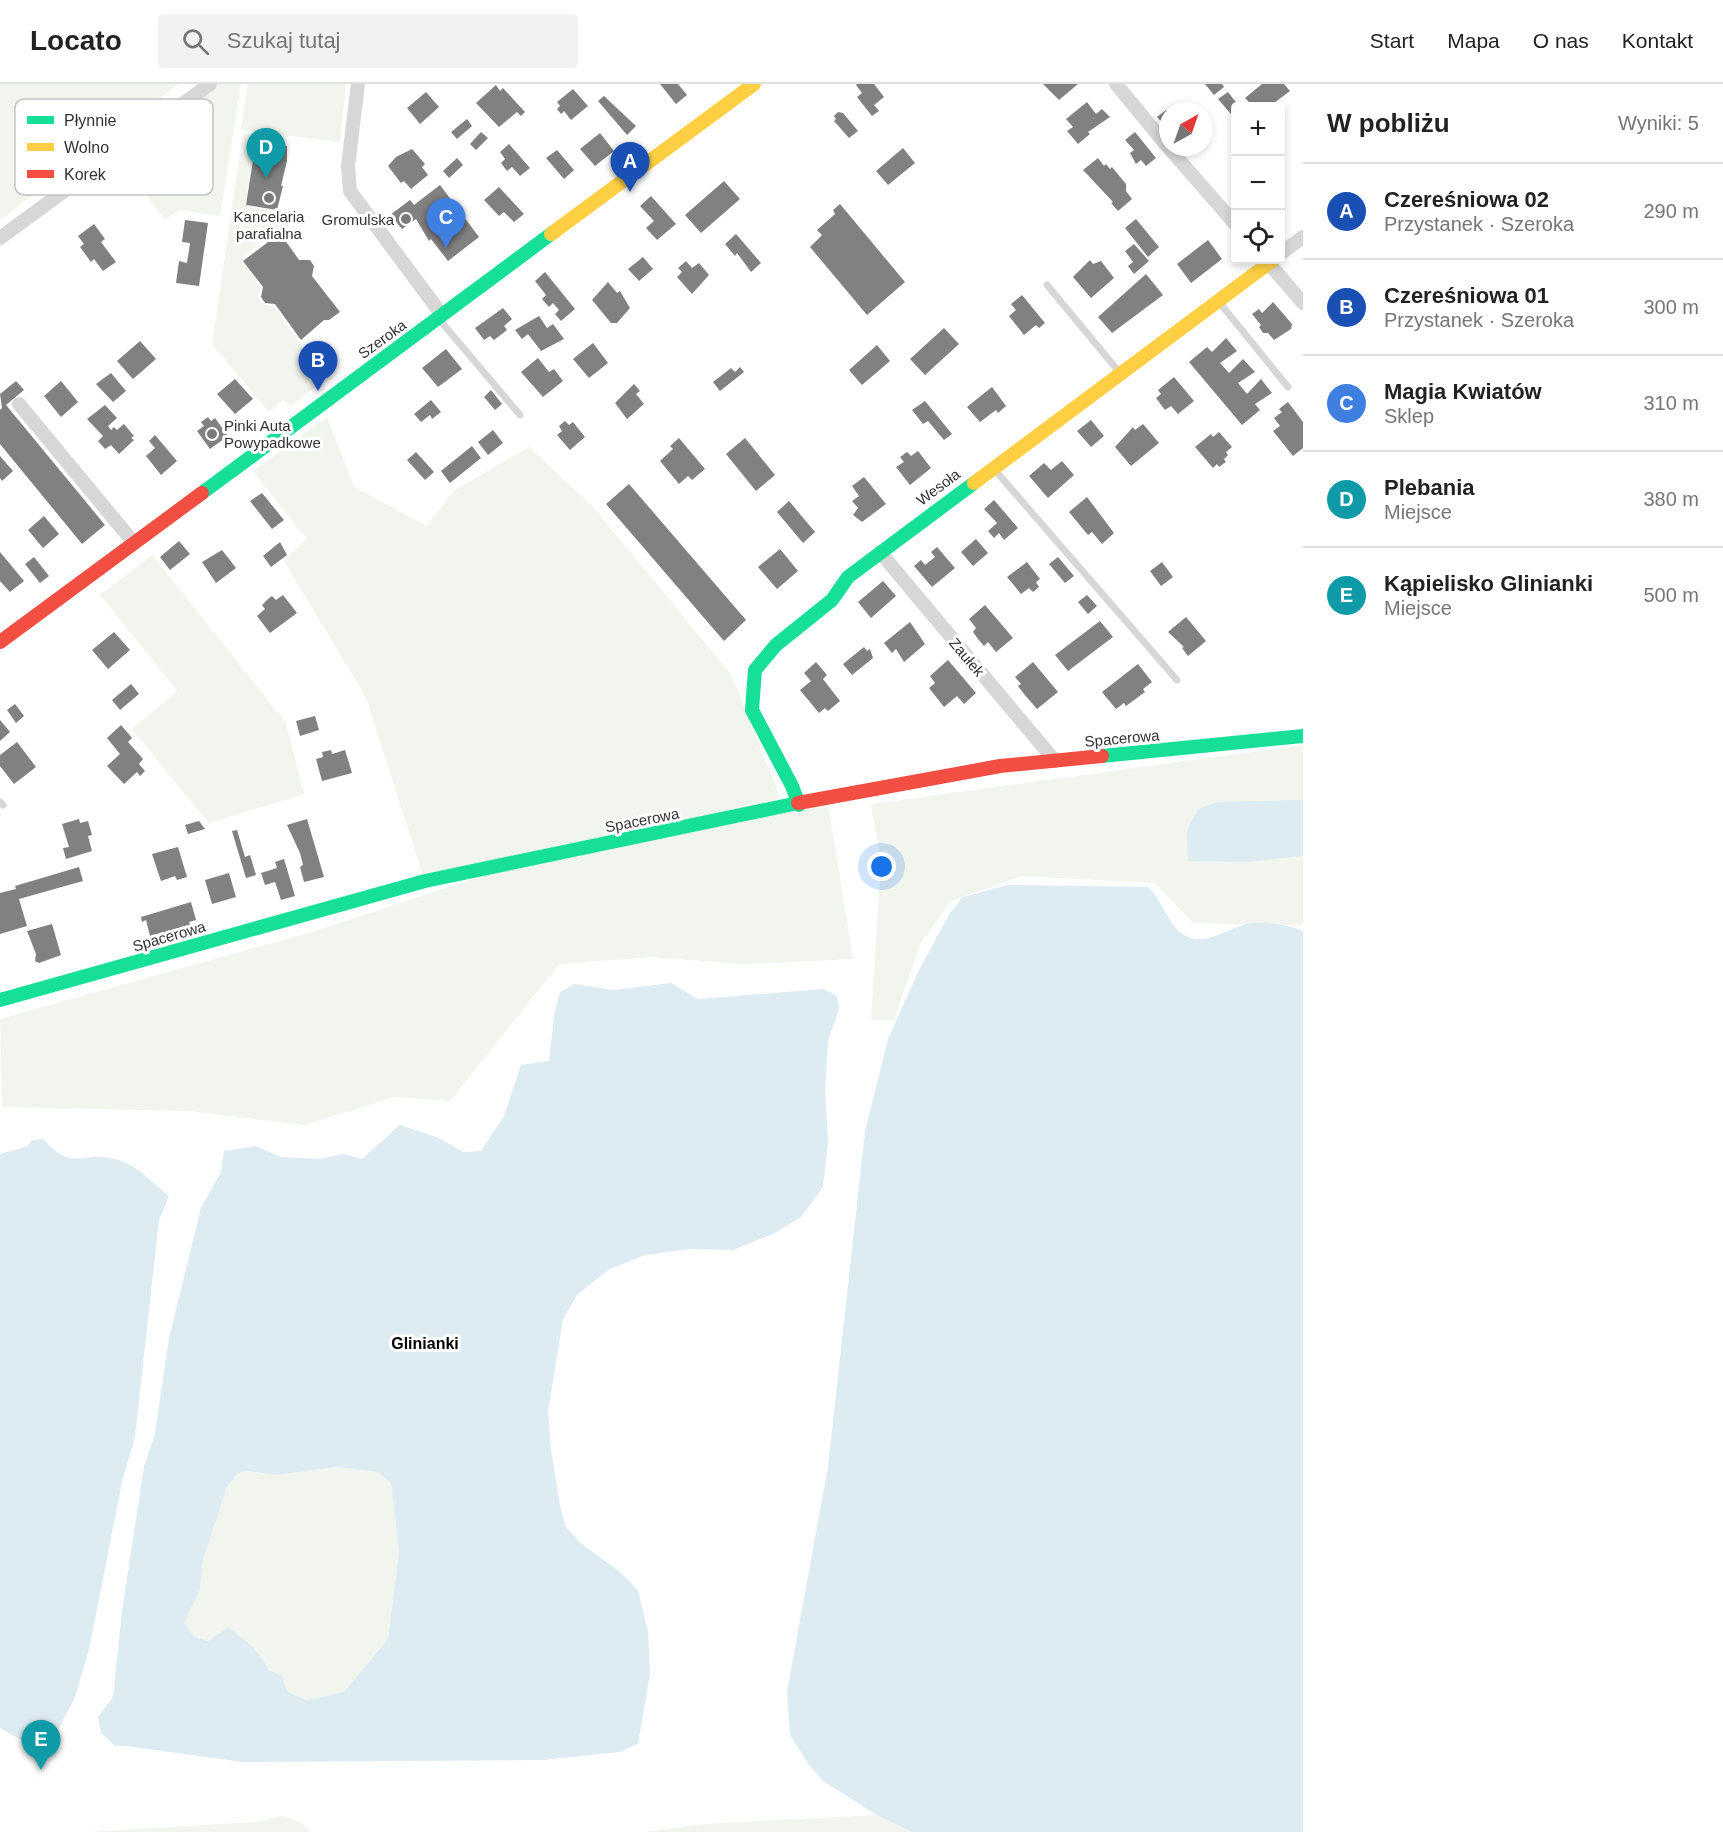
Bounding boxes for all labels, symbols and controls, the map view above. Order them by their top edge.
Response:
search box [158,14,578,68]
text: Locato [30,25,122,56]
icon: search [179,25,212,58]
text: Szukaj tutaj [227,28,341,53]
text: Start [1370,29,1414,52]
text: Mapa [1447,29,1500,52]
text: O nas [1533,29,1589,52]
text: Kontakt [1622,29,1693,52]
legend [15,99,213,195]
north arrow [1159,102,1213,156]
map controls [1231,102,1285,264]
button: + [1231,102,1285,156]
text: W pobliżu [1327,108,1450,138]
text: Płynnie [64,112,117,129]
text: Wyniki: 5 [1618,112,1699,134]
pin: D [246,128,286,178]
text: Wolno [64,139,109,156]
pin: A [610,142,650,192]
button: − [1231,156,1285,210]
text: Korek [64,166,107,183]
text: Czereśniowa 02 [1384,187,1549,212]
marker: Kancelaria parafialna [262,191,276,205]
pin: C [426,198,466,248]
text: A [1339,200,1354,222]
text: 290 m [1643,200,1699,222]
place label: Kancelaria parafialna [234,208,305,242]
button: locate [1231,210,1285,264]
place label: Gromulska [321,211,395,228]
marker: Gromulska [399,212,413,226]
text: Przystanek · Szeroka [1384,213,1574,235]
text: Czereśniowa 01 [1384,283,1549,308]
text: B [1339,296,1354,318]
text: 300 m [1643,296,1699,318]
text: Przystanek · Szeroka [1384,309,1574,331]
street label: Szeroka [355,316,410,362]
pin: B [298,342,338,391]
text: Magia Kwiatów [1384,379,1542,404]
text: C [1339,392,1354,414]
text: 310 m [1643,392,1699,414]
text: Sklep [1384,405,1434,427]
place label: Pinki Auta Powypadkowe [224,417,321,451]
marker: Pinki Auta Powypadkowe [205,427,219,441]
street label: Wesoła [913,465,964,509]
text: Plebania [1384,475,1474,500]
text: D [1339,488,1354,510]
text: 380 m [1643,488,1699,510]
text: Miejsce [1384,501,1452,523]
text: Kąpielisko Glinianki [1384,571,1593,596]
text: E [1340,584,1353,606]
text: 500 m [1643,584,1699,606]
text: Miejsce [1384,597,1452,619]
street label: Zaułek [946,634,988,680]
street label: Spacerowa [1084,726,1161,750]
street label: Spacerowa [604,804,681,836]
your location [867,852,896,881]
street label: Spacerowa [131,917,208,955]
district label: Glinianki [391,1335,459,1352]
pin: E [22,1720,60,1770]

